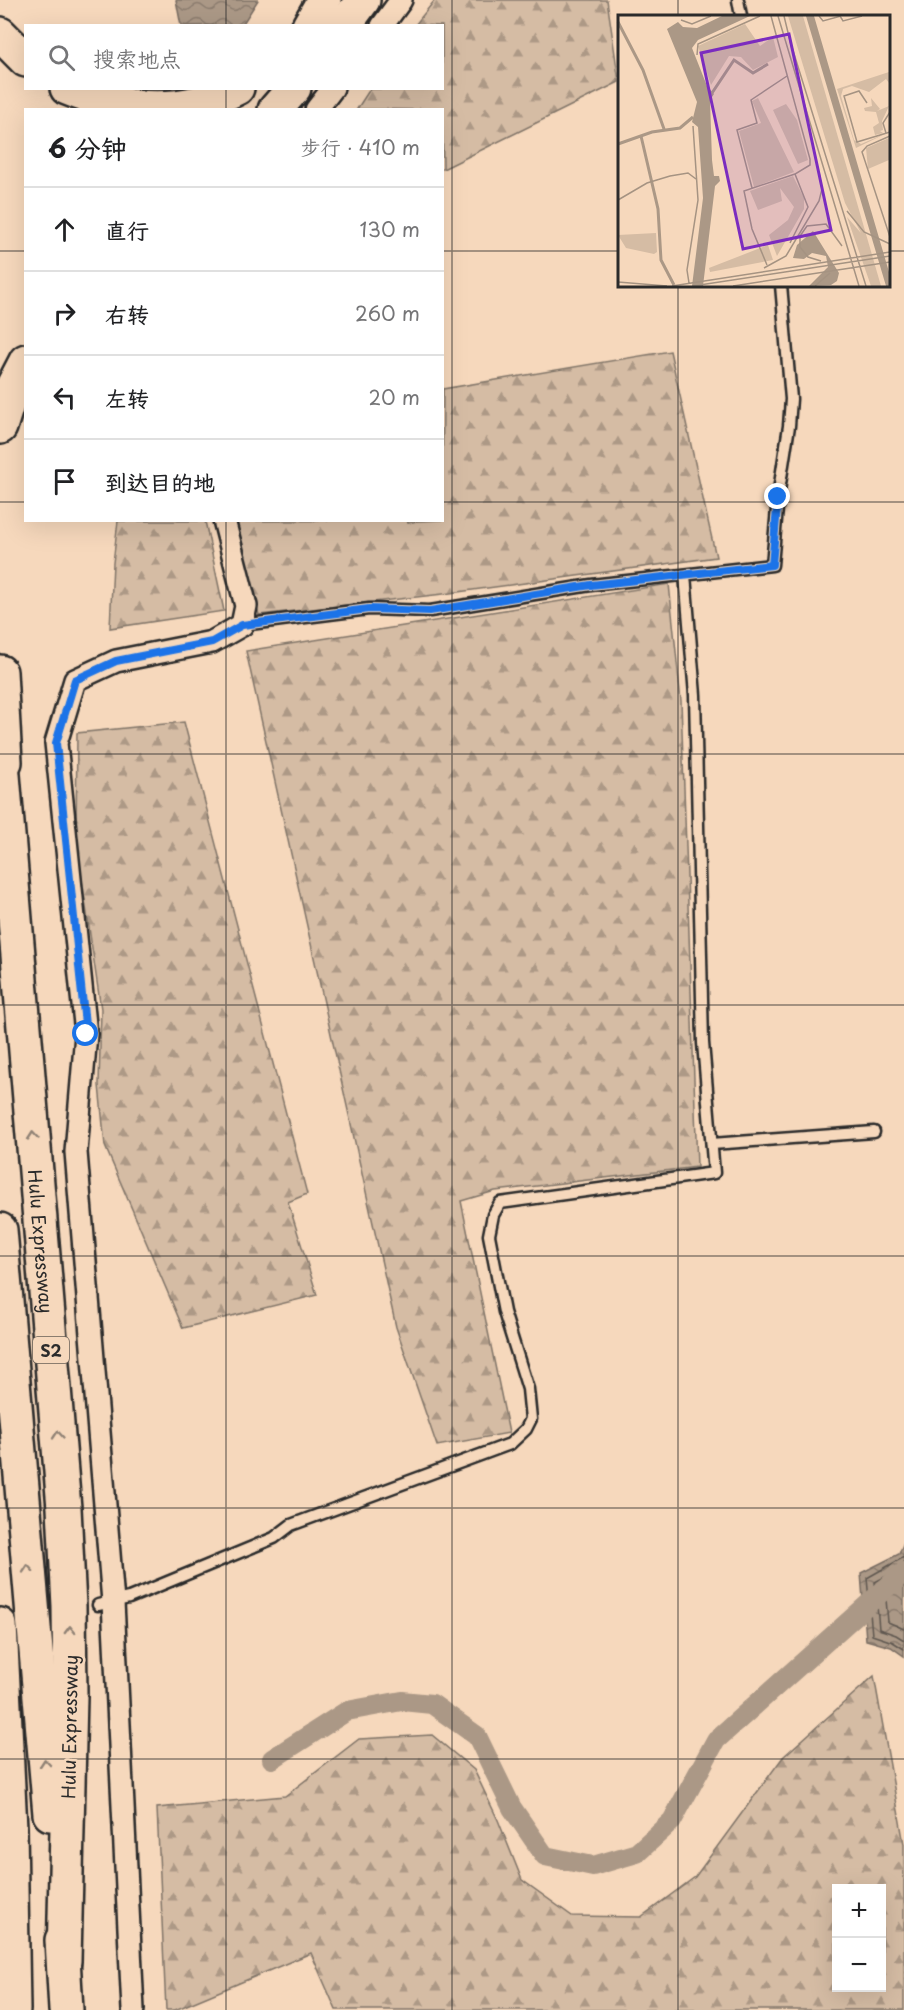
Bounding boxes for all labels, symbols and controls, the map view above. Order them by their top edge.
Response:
inset map [618,15,889,286]
search box [24,24,444,90]
icon: search [45,41,78,74]
text: 搜索地点 [93,41,181,74]
text: 6 分钟 [48,128,127,167]
text: 步行 · 410 m [301,132,420,162]
icon: ahead [48,213,81,246]
text: 直行 [105,213,149,246]
text: 130 m [360,214,420,244]
icon: right [48,297,81,330]
text: 右转 [105,297,149,330]
text: 260 m [355,298,420,328]
icon: left [48,381,81,414]
text: 左转 [105,381,149,414]
text: 20 m [368,382,420,412]
icon: arrive [48,465,81,498]
text: 到达目的地 [105,465,215,498]
route end [764,483,790,509]
route start [72,1020,98,1046]
one-way arrow [27,1132,40,1141]
street label: Hulu Expressway [22,1168,61,1314]
road number: S2 [33,1337,69,1363]
one-way arrow [52,1431,65,1440]
one-way arrow [22,1565,35,1574]
one-way arrow [63,1625,76,1634]
street label: Hulu Expressway [54,1655,84,1799]
one-way arrow [39,1759,52,1768]
map controls [832,1884,886,1992]
button: + [832,1884,886,1938]
button: − [832,1938,886,1992]

